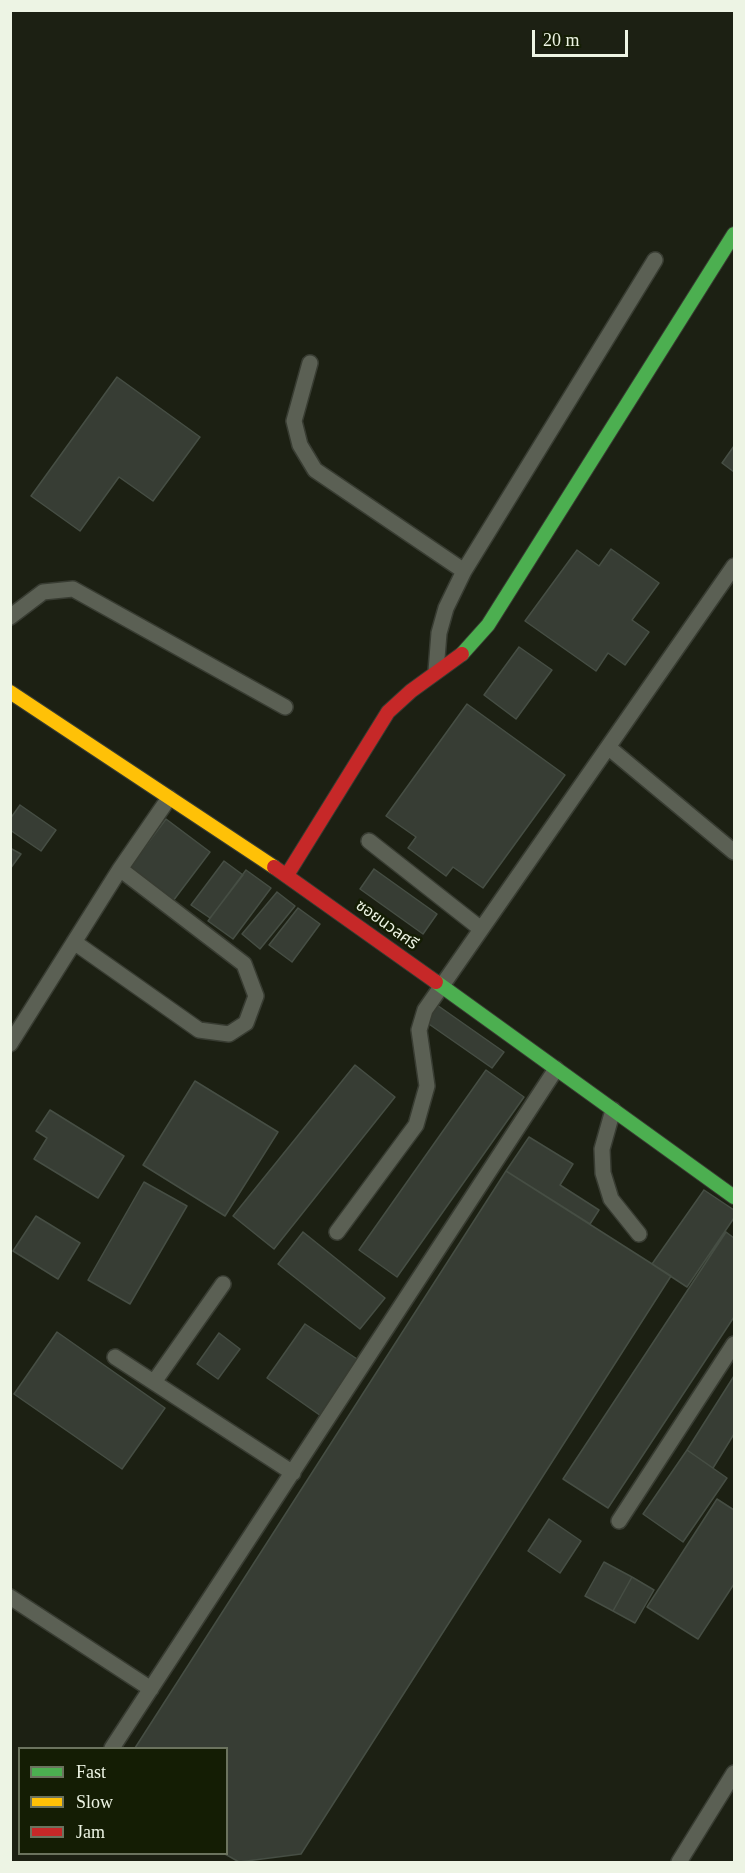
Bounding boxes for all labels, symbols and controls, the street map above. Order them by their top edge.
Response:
scale bar [535,18,631,56]
text: 20 m [543,30,580,50]
street label: ซอยนวลศรี [351,897,421,955]
legend [18,1747,228,1855]
text: Fast [76,1762,106,1782]
text: Slow [76,1792,113,1812]
text: Jam [76,1822,105,1842]

